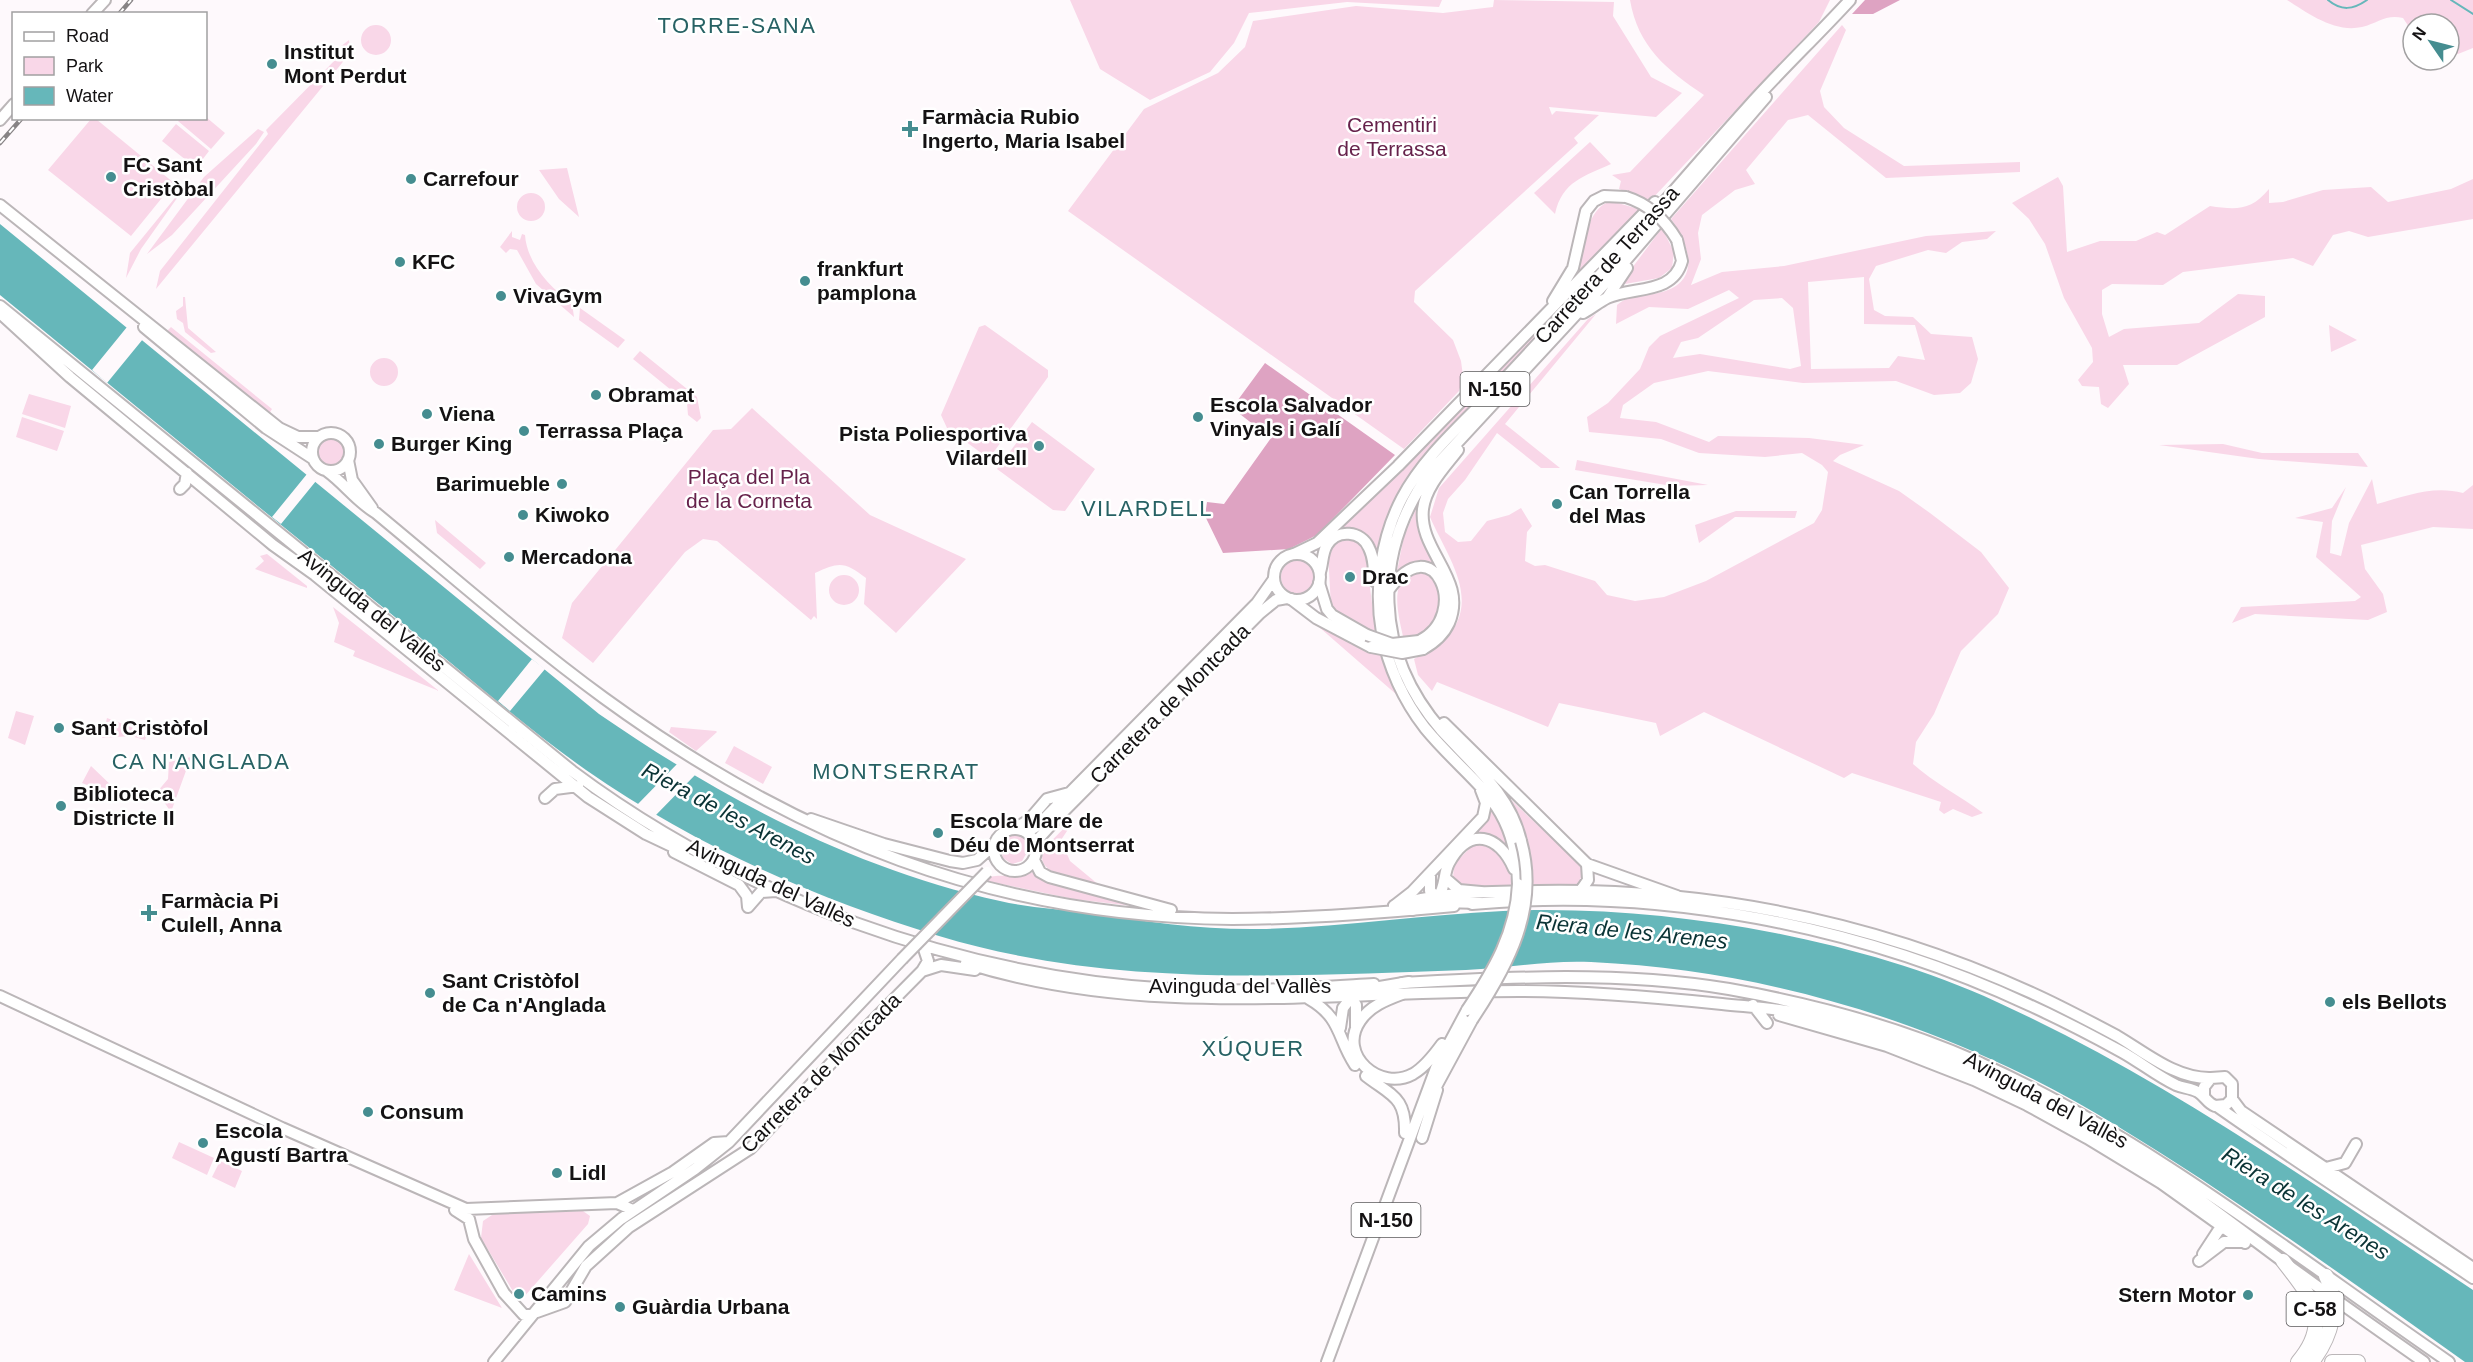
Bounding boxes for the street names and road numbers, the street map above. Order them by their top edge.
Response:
street label: Carretera de Terrassa [1530,181,1684,348]
road number: N-150 [1460,372,1530,406]
street label: Avinguda del Vallès [294,543,450,676]
street label: Carretera de Montcada [1085,619,1254,788]
street label: Avinguda del Vallès [684,834,859,932]
street label: Avinguda del Vallès [1149,974,1331,997]
street label: Carretera de Montcada [736,988,905,1157]
street label: Avinguda del Vallès [1960,1047,2132,1153]
road number: N-150 [1352,1203,1420,1237]
road number: C-58 [2286,1292,2344,1326]

